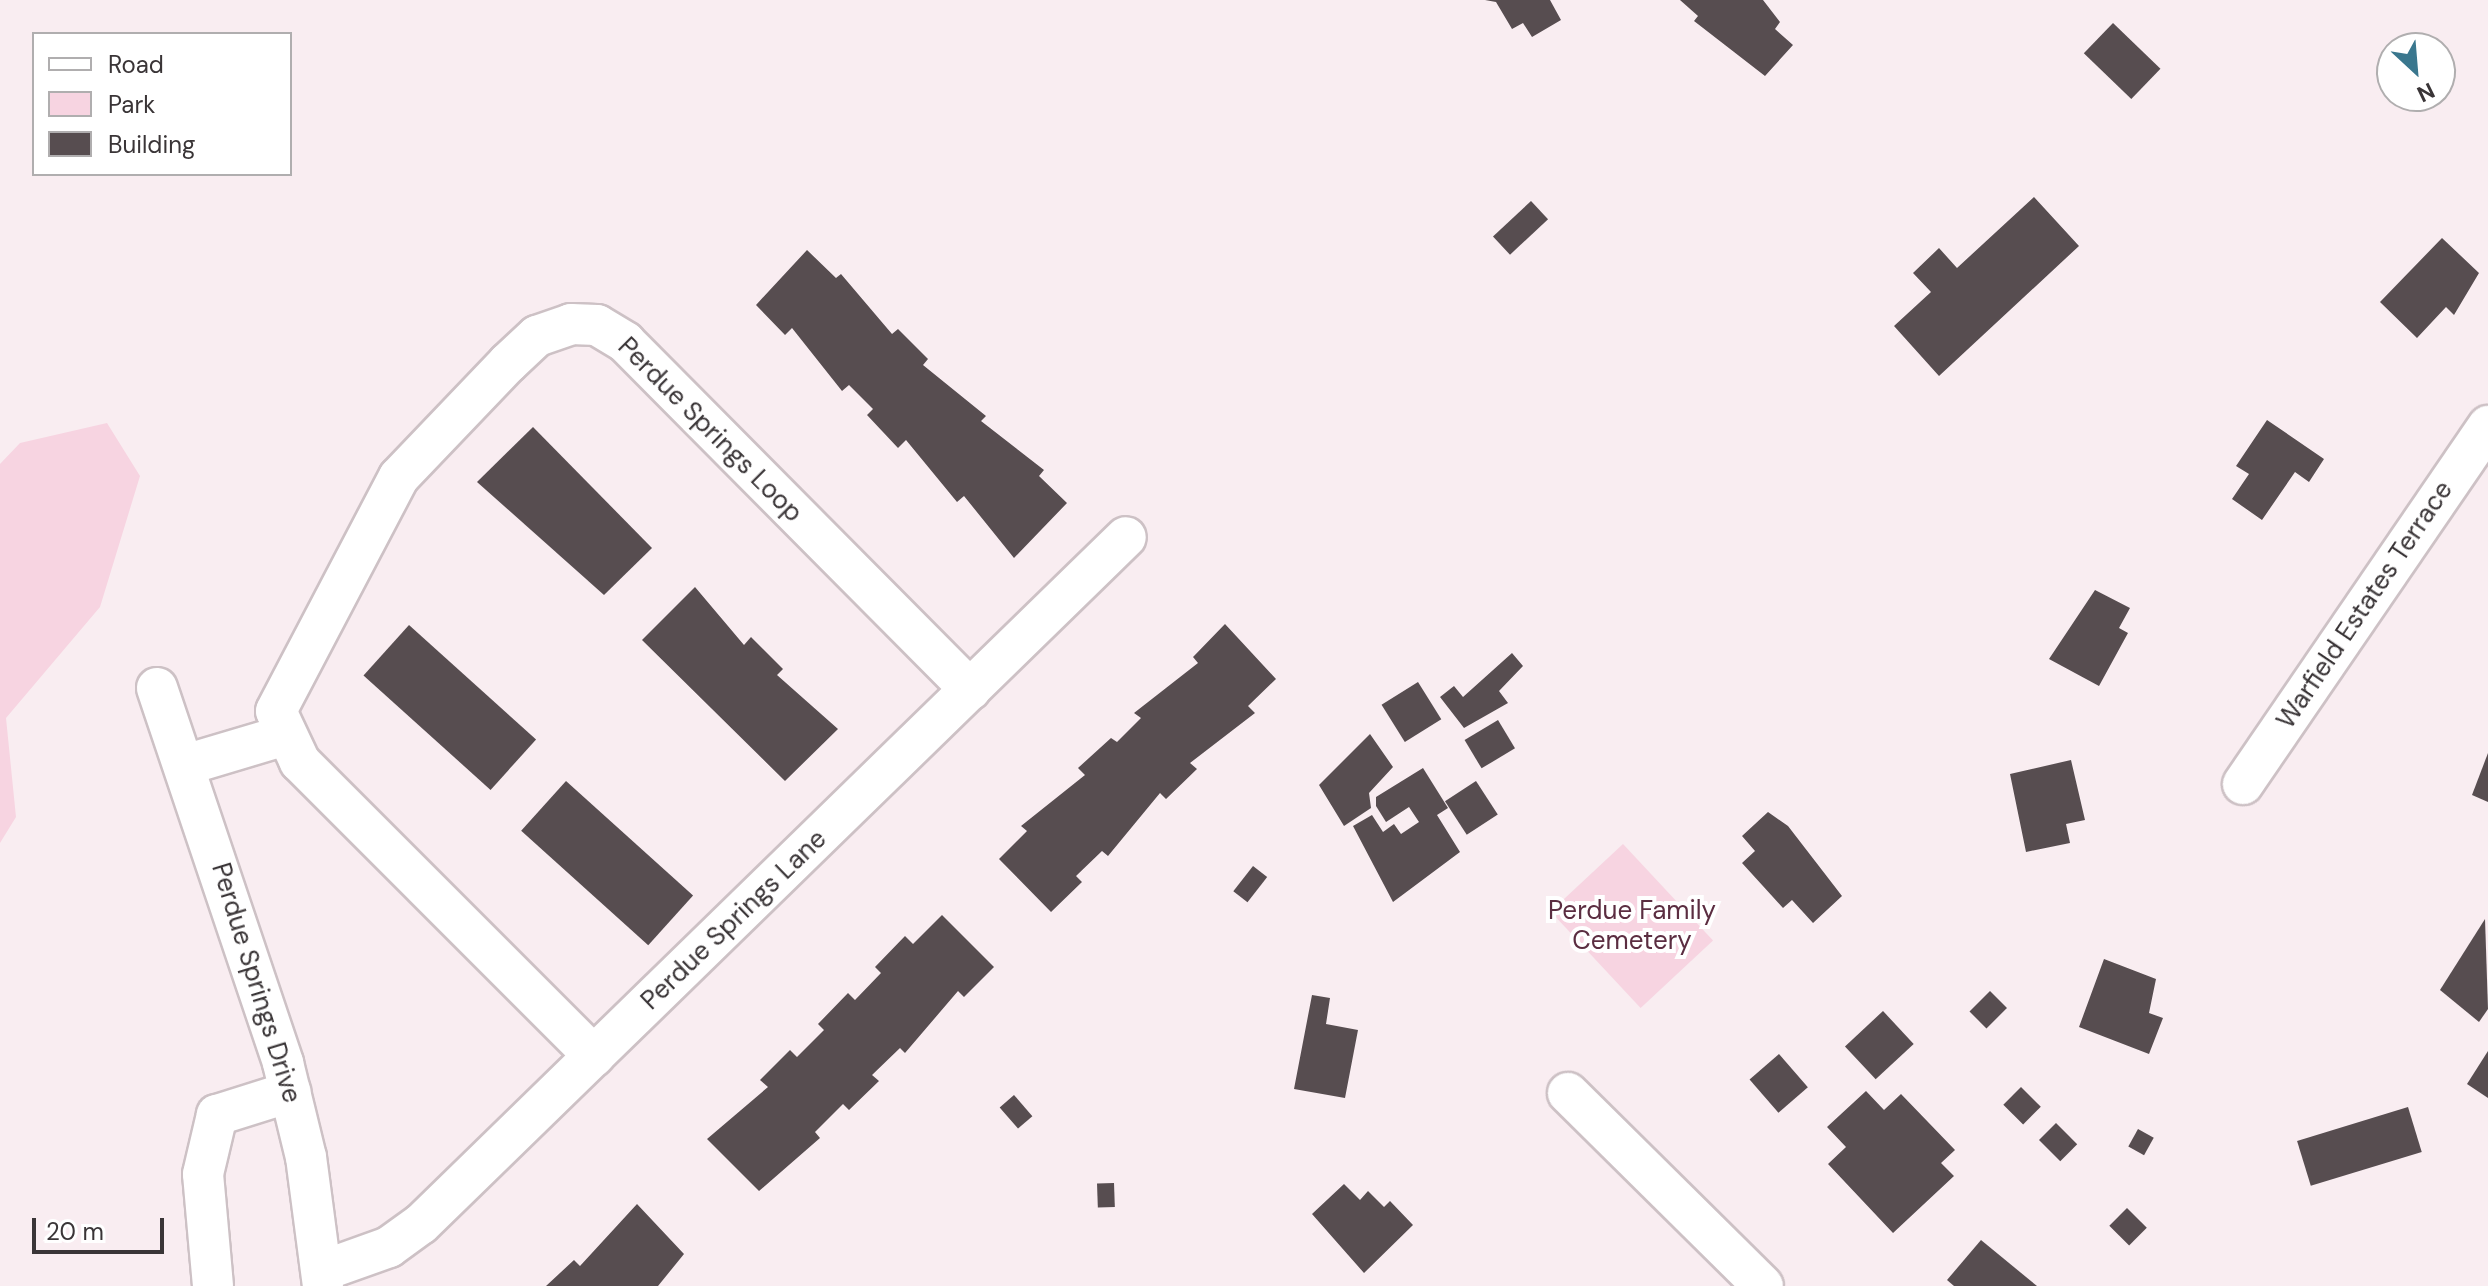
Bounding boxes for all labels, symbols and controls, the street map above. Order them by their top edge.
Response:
legend [32,32,292,176]
north arrow [2376,32,2456,112]
text: Road [108,49,164,80]
text: N [2412,76,2439,109]
text: Park [108,89,155,120]
text: Building [108,129,195,160]
street label: Perdue Springs Loop [611,331,809,529]
street label: Warfield Estates Terrace [2270,475,2460,735]
street label: Perdue Springs Lane [635,824,833,1016]
street label: Perdue Springs Drive [205,859,307,1107]
park label: Perdue Family Cemetery [1548,895,1716,956]
scale bar [36,1202,168,1252]
text: 20 m [46,1216,104,1247]

